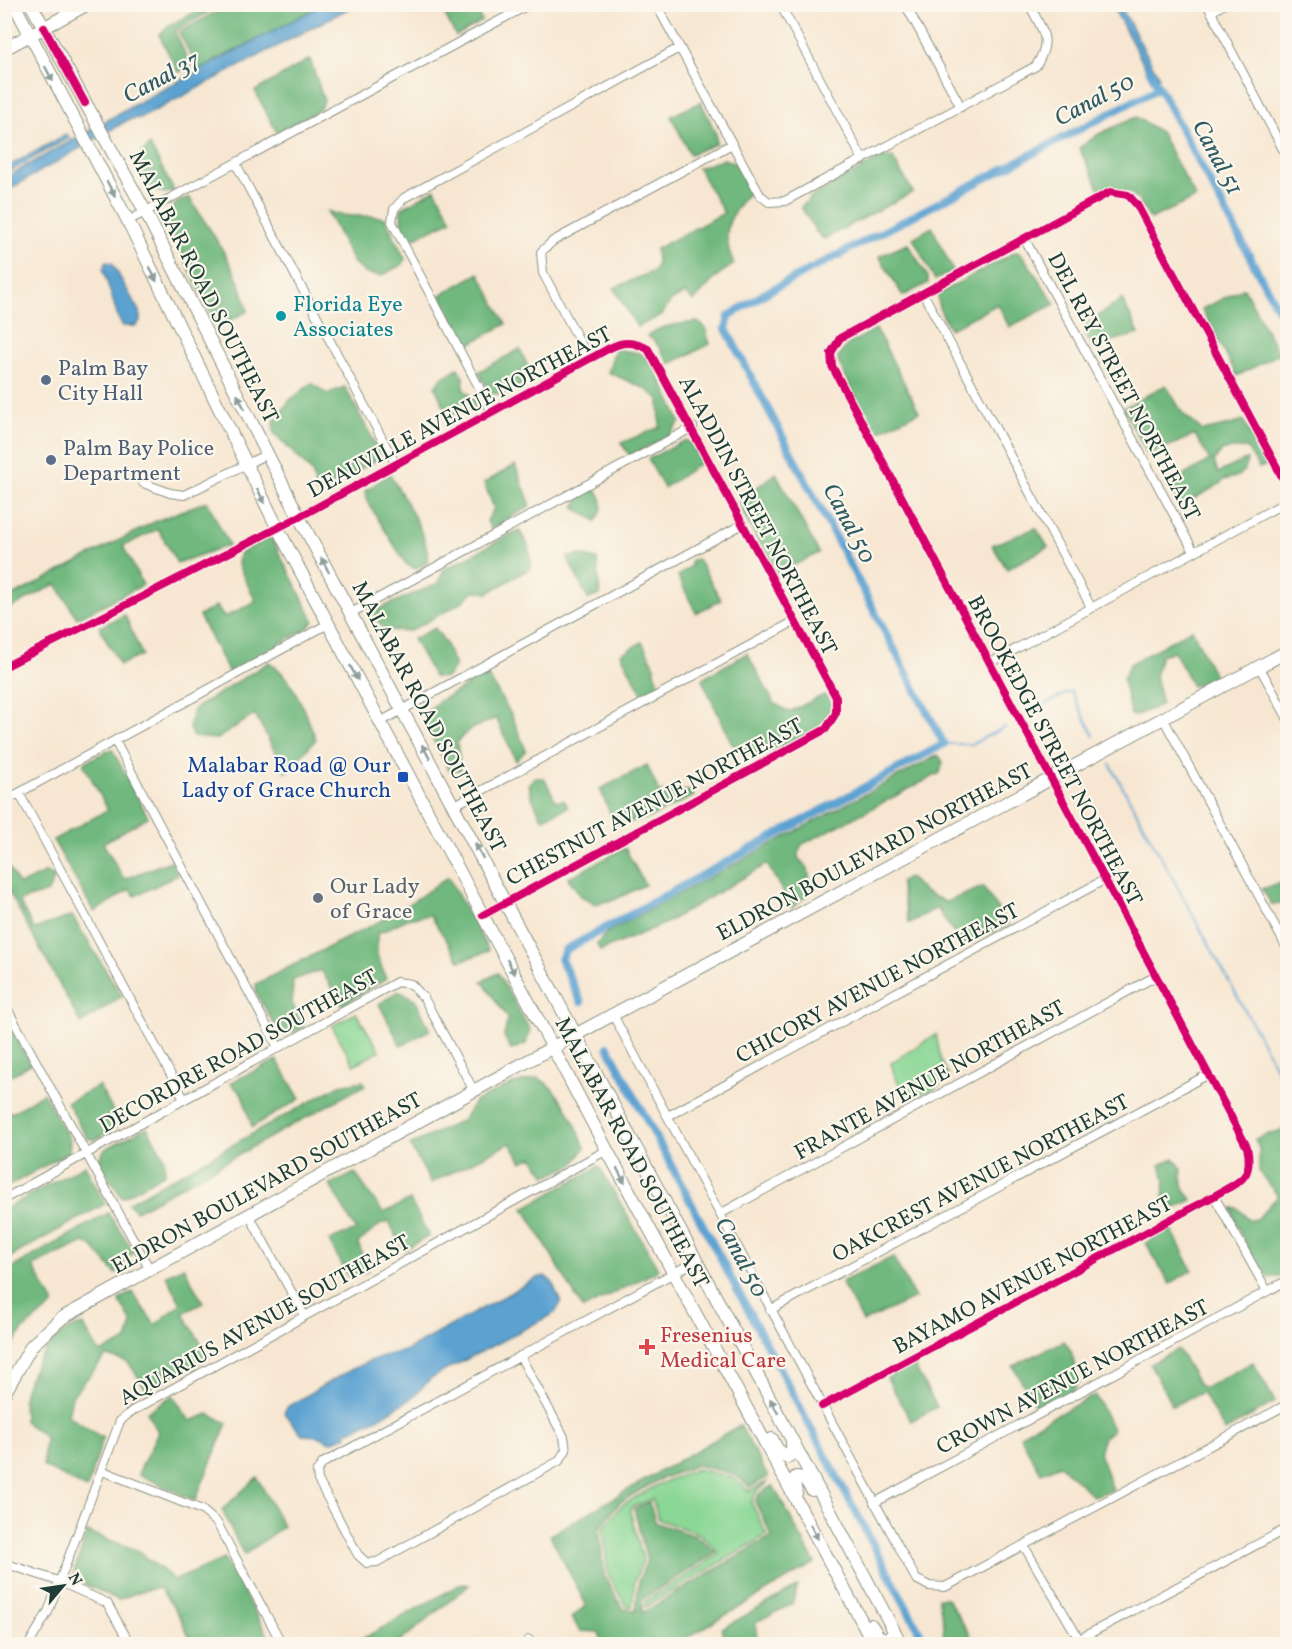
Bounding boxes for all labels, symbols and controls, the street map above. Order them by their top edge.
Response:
water label: Canal 37 [117,44,207,113]
water label: Canal 50 [1049,65,1141,136]
one-way arrow [44,66,54,83]
water label: Canal 51 [1182,114,1250,202]
street label: MALABAR ROAD SOUTHEAST [120,145,285,429]
one-way arrow [106,181,116,198]
street label: DEL REY STREET NORTHEAST [1039,247,1207,527]
one-way arrow [149,265,158,282]
place label: Florida Eye Associates [293,290,403,346]
marker: Florida Eye Associates [274,309,288,323]
street label: DEAUVILLE AVENUE NORTHEAST [303,320,618,507]
place label: Palm Bay City Hall [58,354,148,410]
street label: ALADDIN STREET NORTHEAST [670,371,844,662]
marker: Palm Bay City Hall [39,373,53,387]
one-way arrow [236,393,246,410]
place label: Palm Bay Police Department [63,434,214,490]
marker: Palm Bay Police Department [44,453,58,467]
water label: Canal 50 [813,478,884,570]
one-way arrow [256,488,266,505]
one-way arrow [320,556,330,573]
street label: MALABAR ROAD SOUTHEAST [343,576,513,858]
street label: BROOKEDGE STREET NORTHEAST [959,591,1149,912]
one-way arrow [349,664,359,681]
street label: CHESTNUT AVENUE NORTHEAST [501,711,809,895]
one-way arrow [421,743,431,760]
place label: Malabar Road @ Our Lady of Grace Church [181,751,391,807]
street label: ELDRON BOULEVARD NORTHEAST [712,756,1039,950]
marker: Malabar Road @ Our Lady of Grace Church [396,770,410,784]
one-way arrow [474,842,484,859]
place label: Our Lady of Grace [330,872,420,928]
marker: Our Lady of Grace [311,891,325,905]
street label: CHICORY AVENUE NORTHEAST [731,896,1025,1072]
one-way arrow [506,958,515,975]
street label: DECORDRE ROAD SOUTHEAST [94,962,384,1142]
street label: FRANTE AVENUE NORTHEAST [789,993,1072,1169]
street label: MALABAR ROAD SOUTHEAST [546,1012,716,1294]
street label: ELDRON BOULEVARD SOUTHEAST [106,1086,428,1283]
street label: OAKCREST AVENUE NORTHEAST [827,1087,1135,1271]
one-way arrow [616,1168,626,1185]
street label: BAYAMO AVENUE NORTHEAST [888,1189,1178,1363]
water label: Canal 50 [705,1212,776,1304]
street label: AQUARIUS AVENUE SOUTHEAST [114,1228,417,1414]
street label: CROWN AVENUE NORTHEAST [931,1293,1215,1463]
place label: Fresenius Medical Care [660,1321,786,1377]
marker: Fresenius Medical Care [638,1338,656,1356]
one-way arrow [769,1397,779,1414]
one-way arrow [809,1524,819,1541]
north arrow [33,1556,93,1616]
text: N [62,1569,87,1590]

